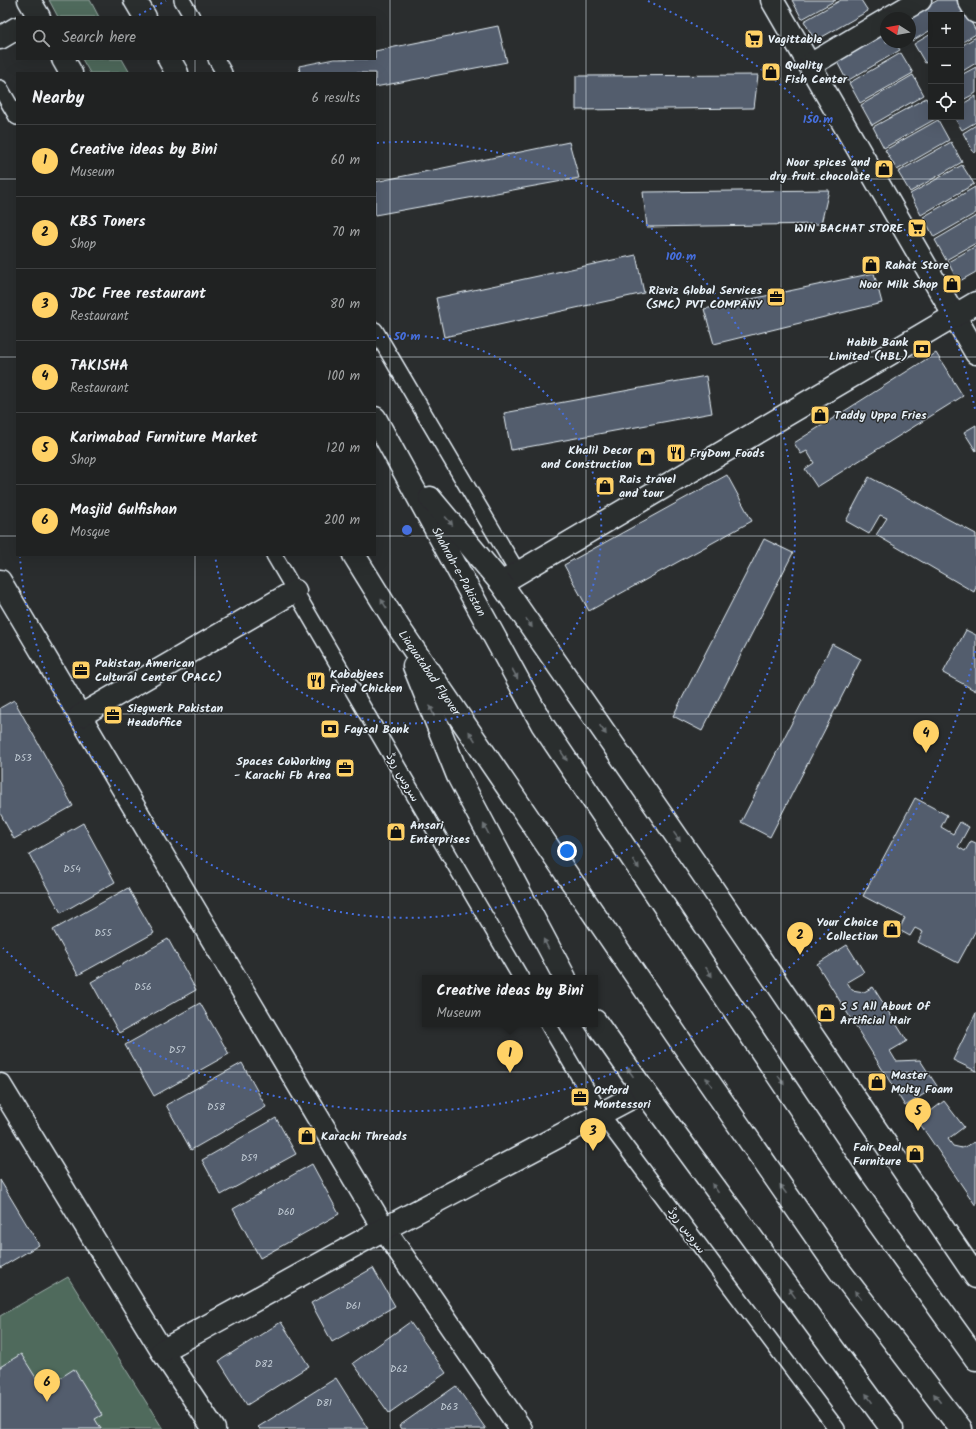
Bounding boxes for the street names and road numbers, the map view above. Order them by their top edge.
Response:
street label: Shahrah-e-Pakistan [426,523,491,620]
street label: Liaquatabad Flyover [393,626,466,721]
street label: سروس روڈ [381,749,424,805]
street label: سروس روڈ [663,1203,711,1258]

